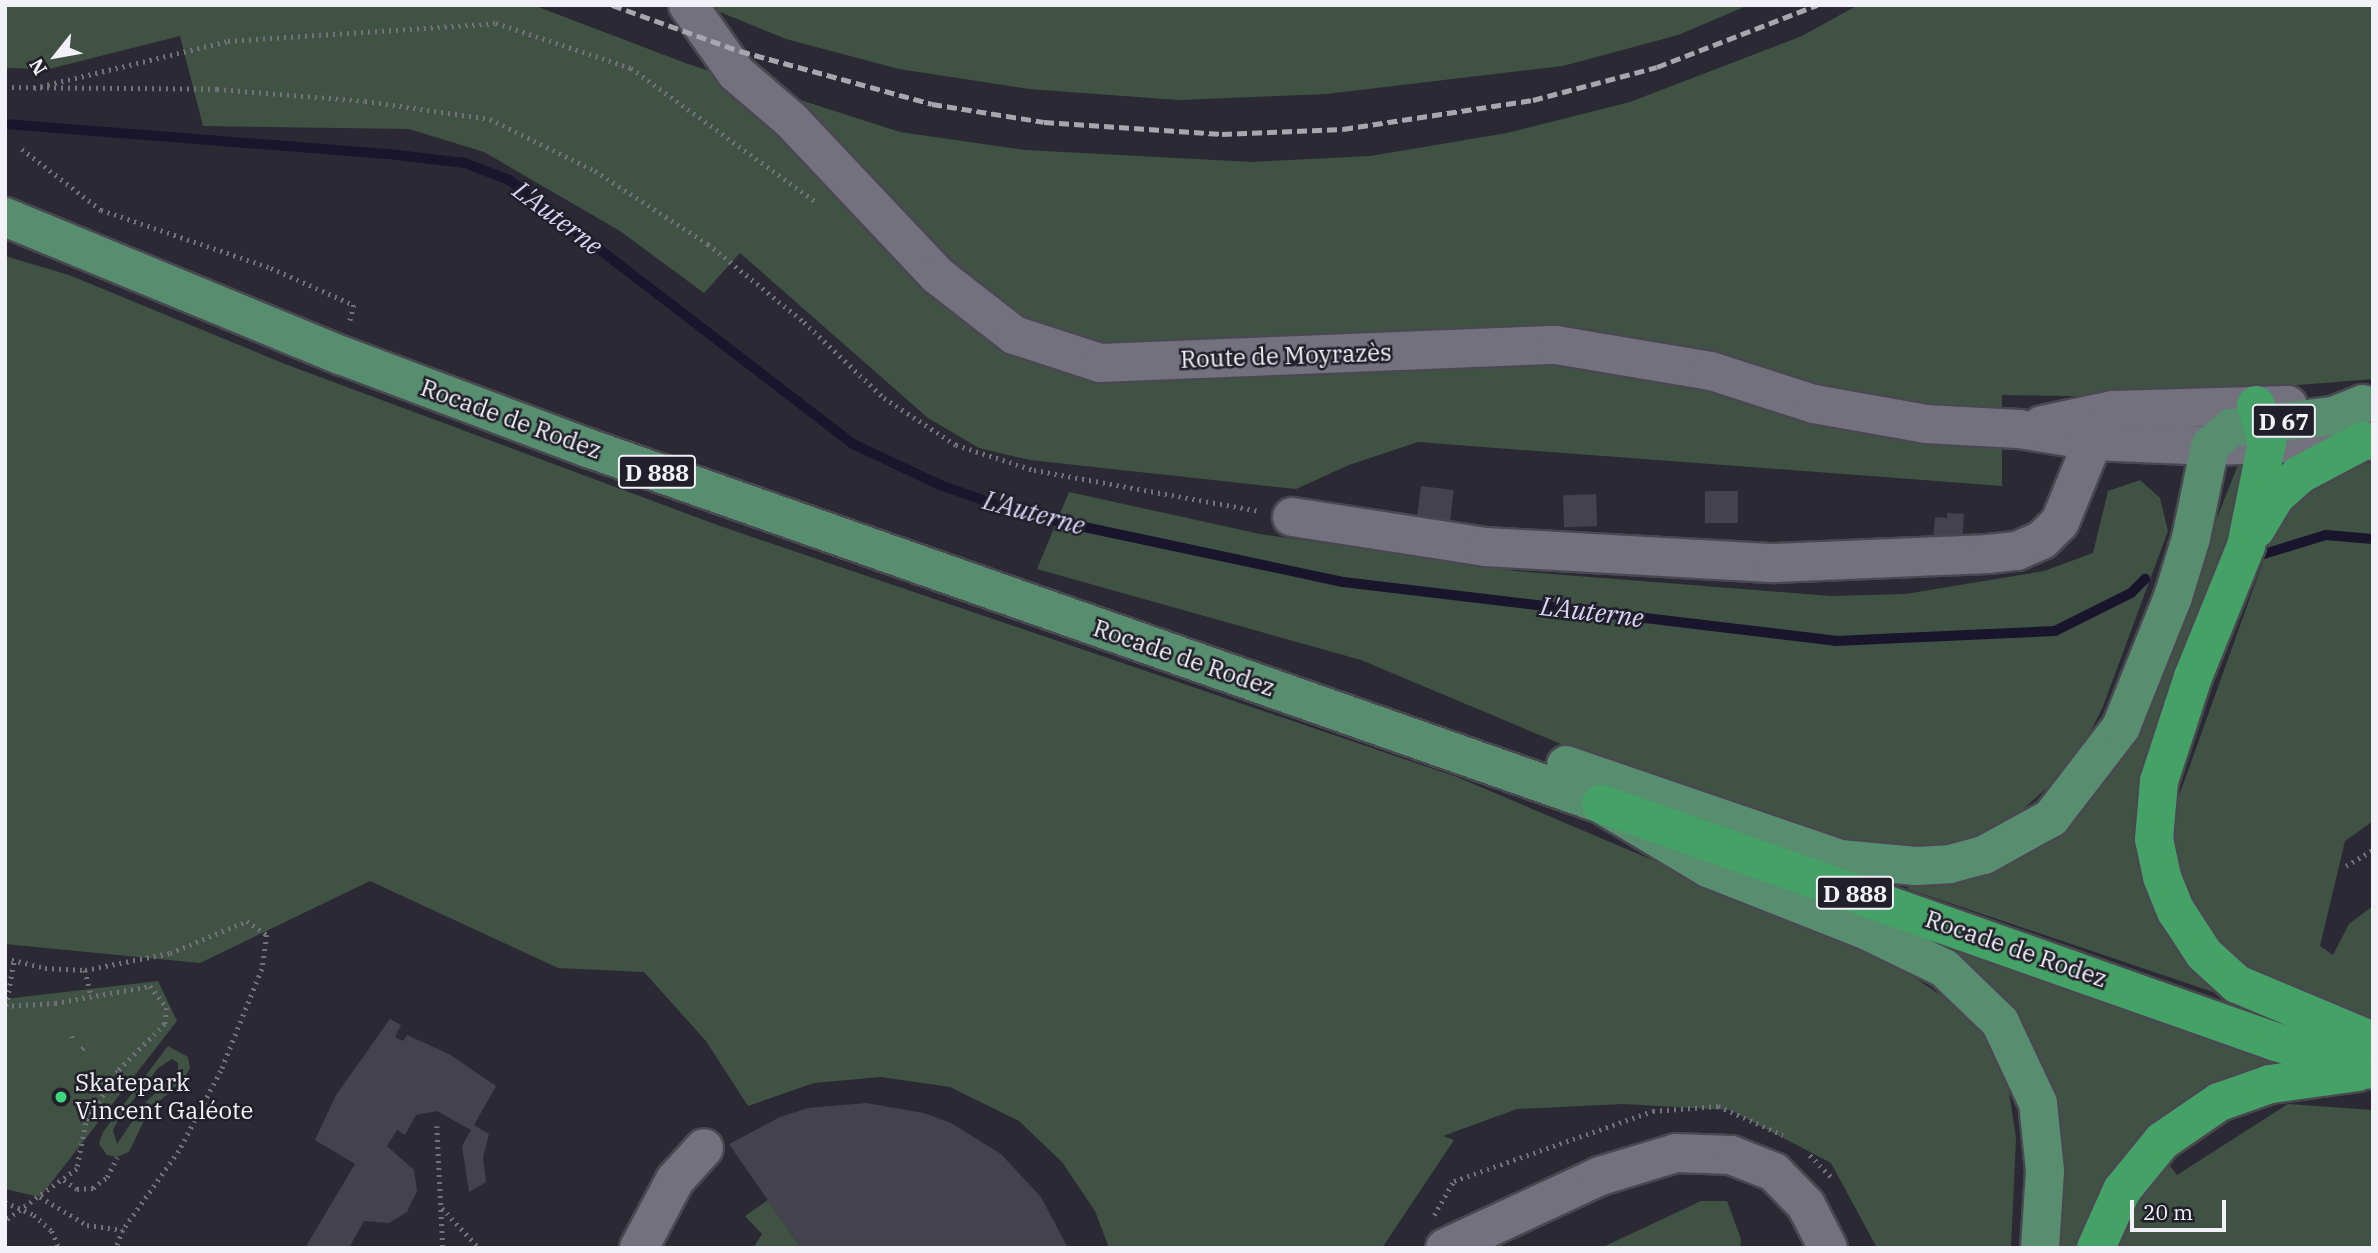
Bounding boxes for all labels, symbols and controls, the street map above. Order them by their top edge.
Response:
north arrow [21,21,91,91]
text: N [24,54,52,79]
water label: L'Auterne [507,174,609,262]
street label: Route de Moyrazès [1180,338,1392,374]
street label: Rocade de Rodez [417,373,605,465]
road number: D 67 [2251,402,2317,440]
road number: D 888 [617,452,697,492]
water label: L'Auterne [980,484,1088,542]
water label: L'Auterne [1538,590,1646,634]
street label: Rocade de Rodez [1089,613,1279,703]
road number: D 888 [1815,874,1895,912]
street label: Rocade de Rodez [1921,904,2111,994]
place label: Skatepark Vincent Galéote [75,1069,253,1125]
marker: Skatepark Vincent Galéote [53,1089,69,1105]
scale bar [2133,1186,2229,1230]
text: 20 m [2143,1198,2193,1226]

